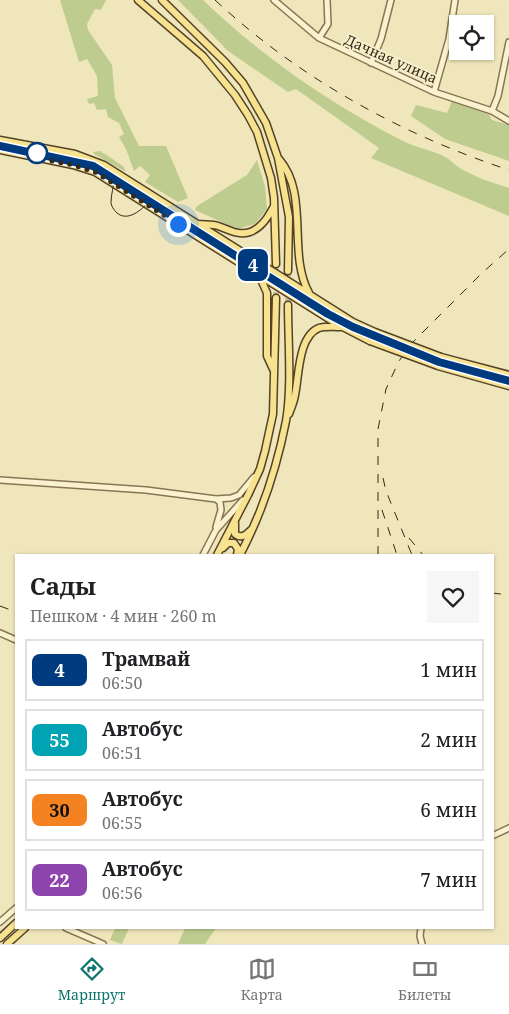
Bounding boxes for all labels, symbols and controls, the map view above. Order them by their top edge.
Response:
map controls [449,15,494,60]
button: locate [449,15,494,60]
street label: Дачная улица [342,30,440,87]
unlabelled marker [26,142,48,164]
your location [166,212,191,237]
line badge: 4 [237,249,269,281]
text: 4 [248,253,258,277]
text: Сады [30,569,96,602]
button: heart [427,571,479,623]
text: Пешком · 4 мин · 260 m [30,605,217,627]
text: Трамвай [102,646,190,672]
text: 1 мин [420,657,477,683]
text: 4 [54,658,65,682]
text: 06:50 [102,672,142,694]
text: Автобус [102,716,183,742]
text: 2 мин [420,727,477,753]
text: 55 [49,728,70,752]
text: 06:51 [102,742,142,764]
text: Автобус [102,786,183,812]
text: 6 мин [420,797,477,823]
text: 30 [49,798,70,822]
text: 06:55 [102,812,142,834]
text: Автобус [102,856,183,882]
text: 7 мин [420,867,477,893]
text: 22 [49,868,70,892]
text: 06:56 [102,882,142,904]
tab: Маршрут [58,955,125,1004]
tab: Карта [241,955,283,1004]
tab: Билеты [398,955,451,1004]

